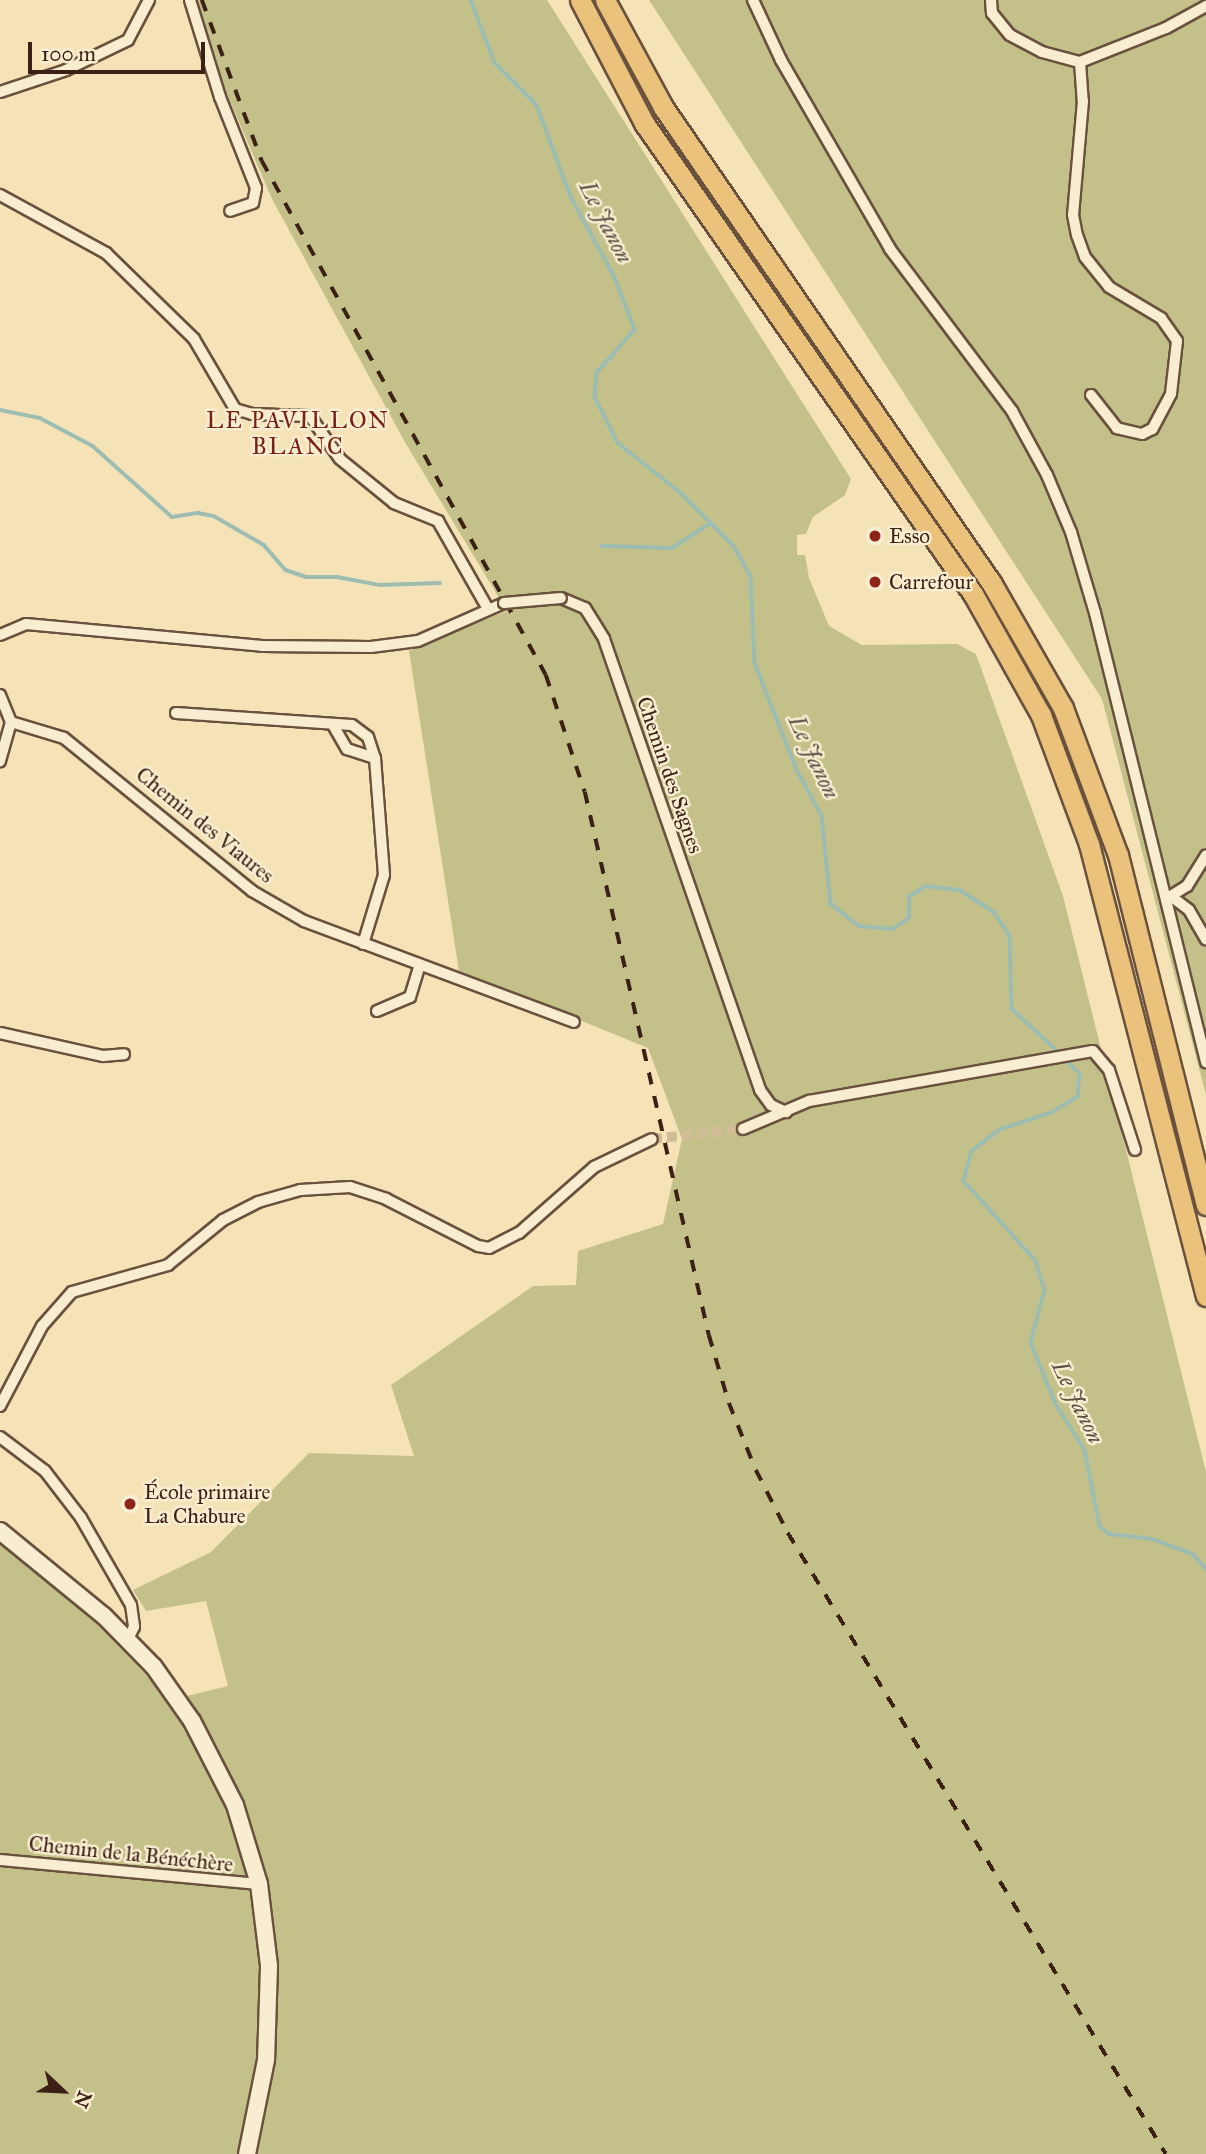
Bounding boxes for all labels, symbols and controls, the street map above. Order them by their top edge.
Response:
scale bar [32,28,208,72]
text: 100 m [41,41,96,67]
water label: Le Janon [574,176,638,268]
district label: LE PAVILLON BLANC [208,406,388,460]
place label: Esso [889,523,930,549]
marker: Esso [867,528,883,544]
place label: Carrefour [889,569,973,595]
marker: Carrefour [867,574,883,590]
street label: Chemin des Sagnes [631,693,709,857]
water label: Le Janon [783,711,845,803]
street label: Chemin des Viaures [131,762,279,888]
water label: Le Janon [1046,1356,1110,1448]
place label: École primaire La Chabure [144,1479,270,1529]
marker: École primaire La Chabure [122,1496,138,1512]
street label: Chemin de la Bénéchère [28,1831,234,1877]
north arrow [28,2056,98,2126]
text: N [69,2087,97,2111]

